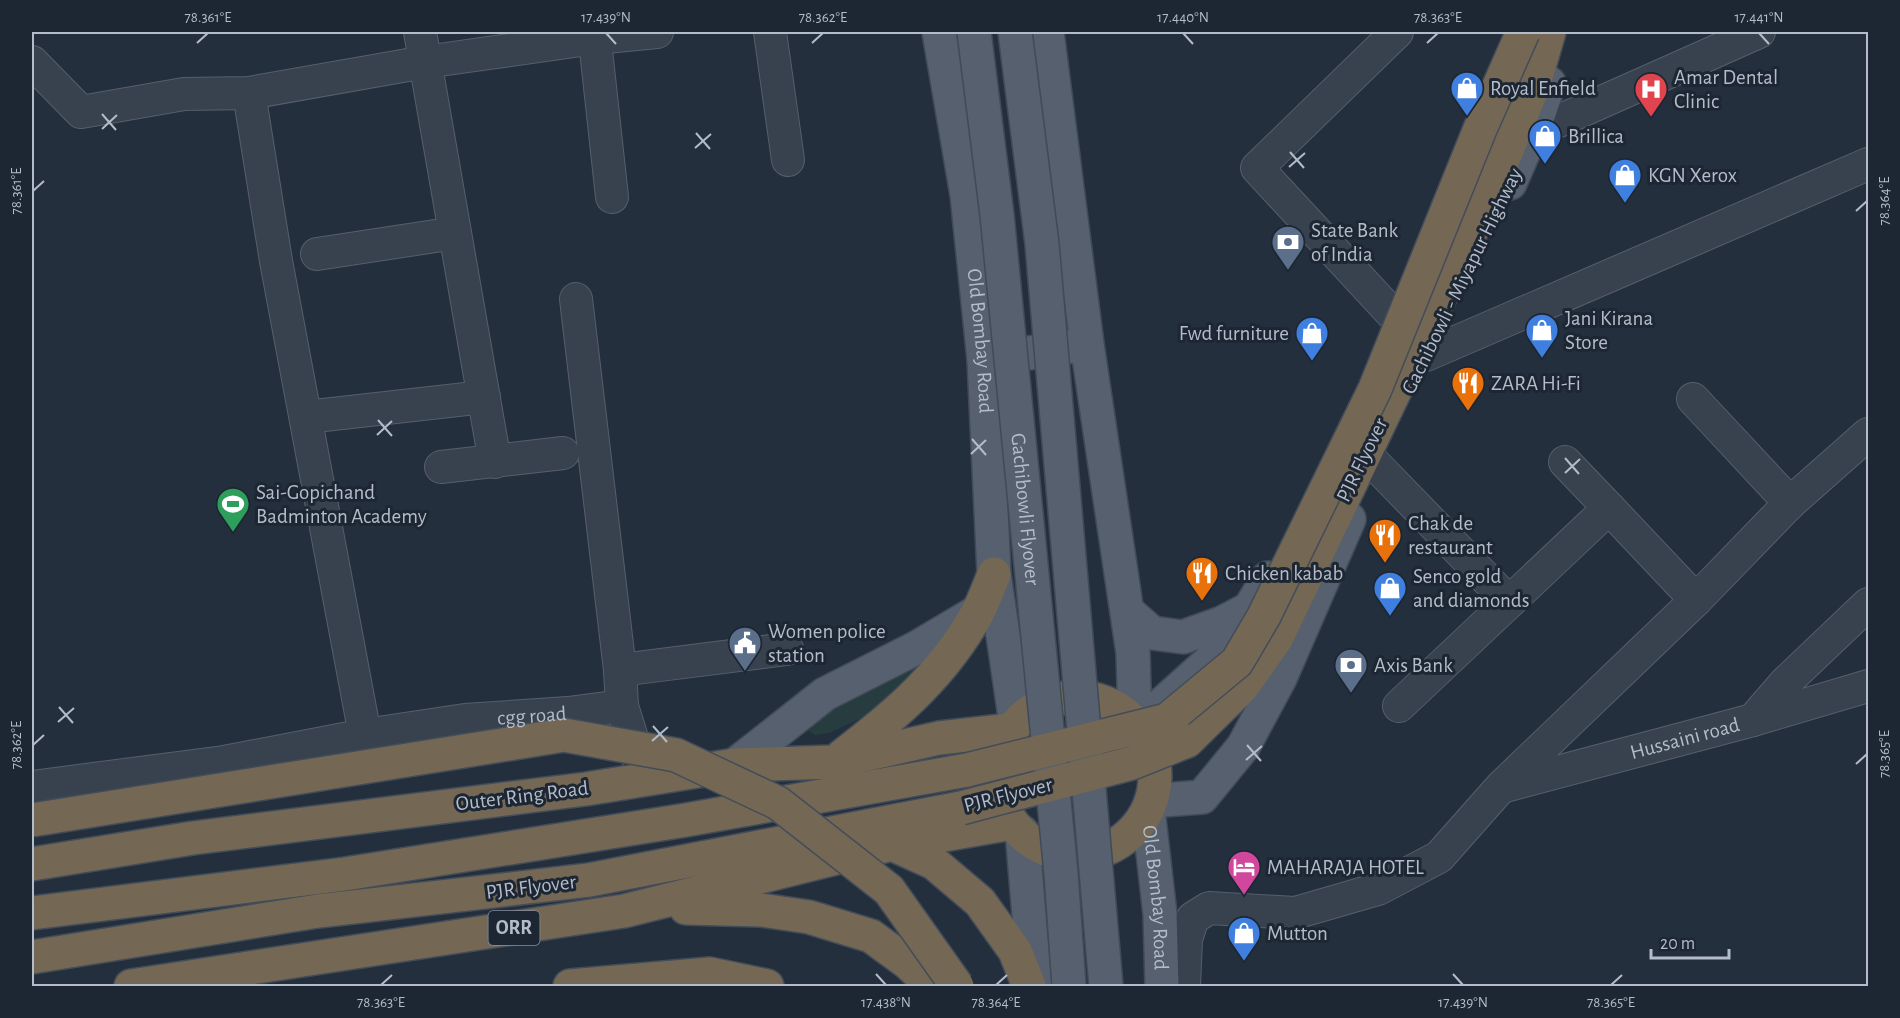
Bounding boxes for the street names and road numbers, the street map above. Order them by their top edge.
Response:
street label: Gachibowli - Miyapur Highway [1398,165,1526,397]
street label: Old Bombay Road [964,267,997,414]
street label: PJR Flyover [1333,415,1391,505]
street label: Gachibowli Flyover [1008,432,1043,587]
street label: cgg road [496,703,567,728]
street label: Hussaini road [1628,714,1742,763]
street label: PJR Flyover [962,774,1055,816]
street label: Outer Ring Road [455,777,590,815]
street label: Old Bombay Road [1139,824,1172,970]
street label: PJR Flyover [485,871,577,903]
road number: ORR [488,911,540,945]

